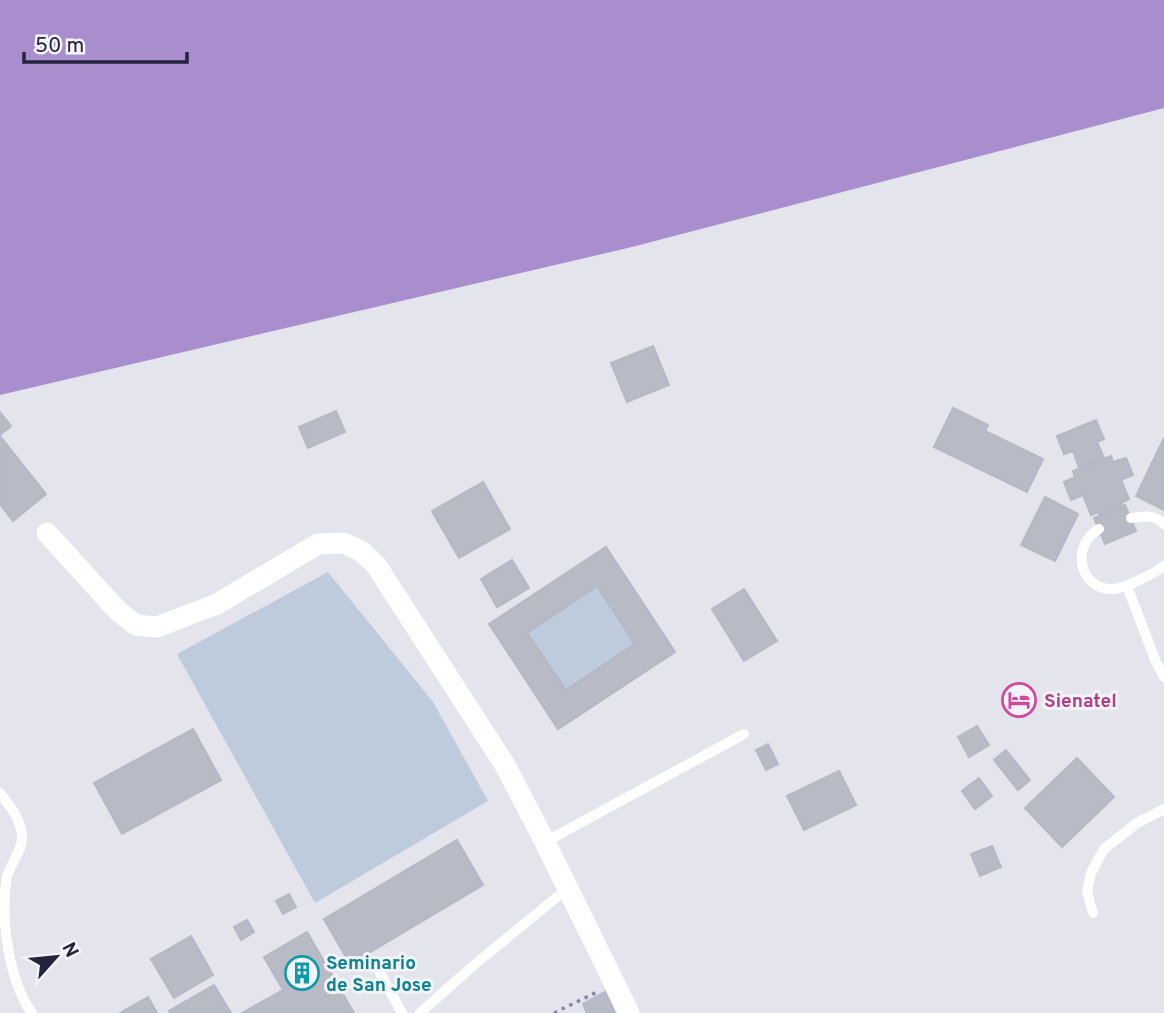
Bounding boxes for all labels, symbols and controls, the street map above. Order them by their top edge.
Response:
scale bar [24,21,187,65]
text: 50 m [35,33,84,60]
hotel icon: Sienatel [1000,681,1038,719]
place label: Sienatel [1044,690,1117,714]
north arrow [21,922,91,992]
text: N [56,939,83,962]
place label: Seminario de San Jose [326,952,432,998]
building icon: Seminario de San Jose [283,954,321,992]

